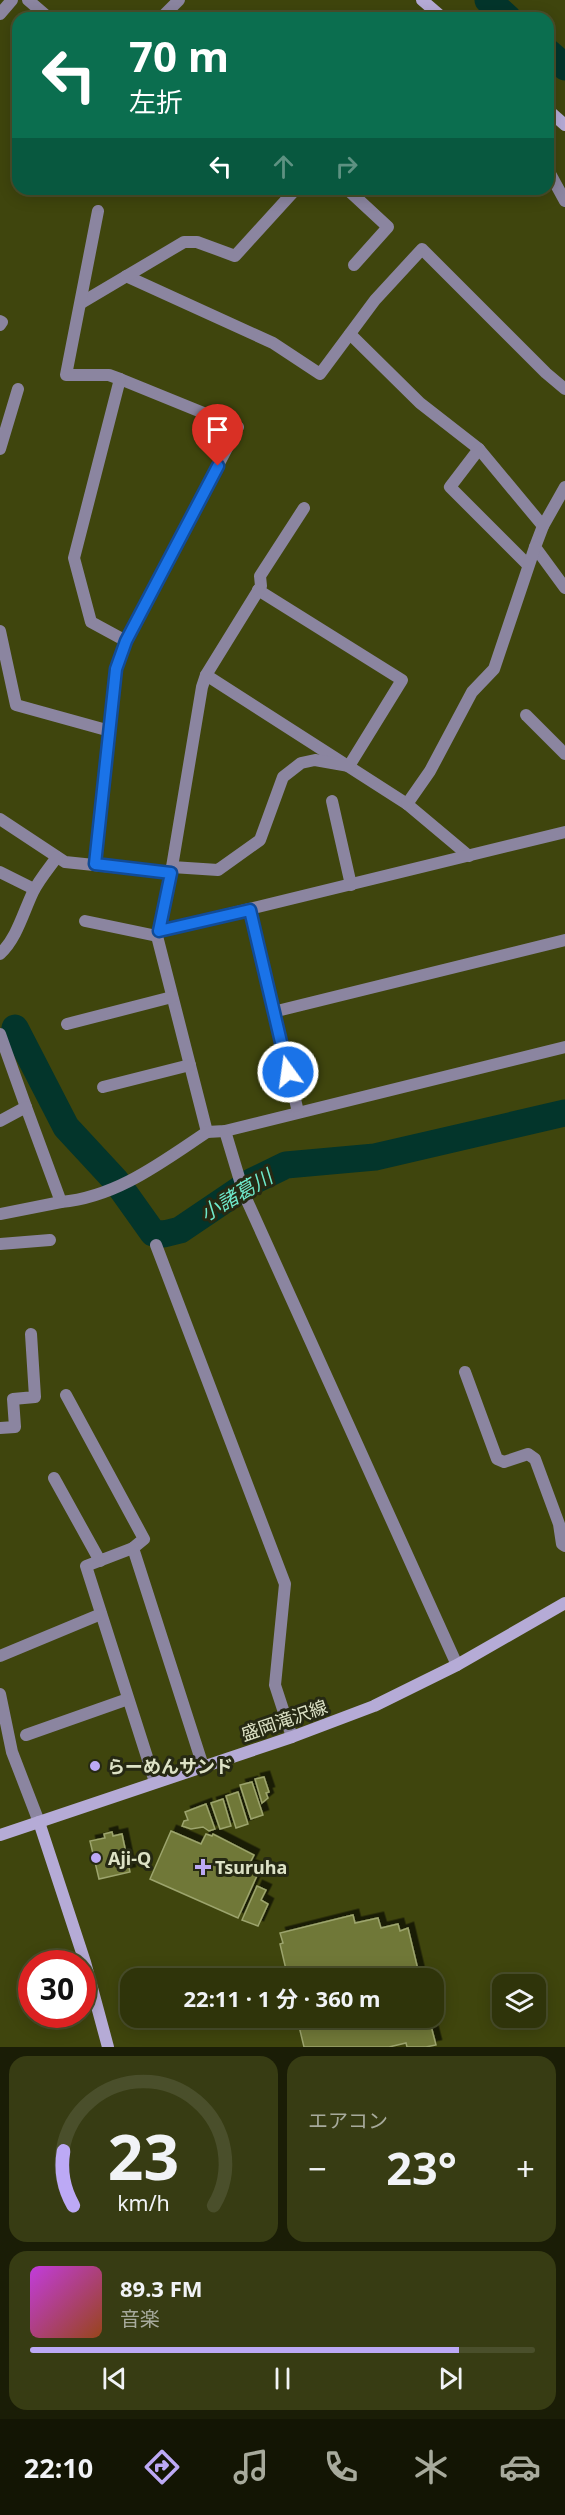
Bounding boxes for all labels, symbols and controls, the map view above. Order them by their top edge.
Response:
text: 70 m [129,27,229,84]
icon: left [30,36,108,114]
text: 左折 [129,83,183,120]
icon: left [204,150,237,183]
icon: ahead [267,150,300,183]
icon: right [330,150,363,183]
pin [192,404,243,466]
icon: arrive [201,413,234,446]
position arrow [256,1040,320,1104]
water label: 小諸葛川 [195,1162,279,1227]
street label: 盛岡滝沢線 [238,1694,330,1746]
place label: らーめんサンド [107,1754,233,1778]
marker: らーめんサンド [88,1759,102,1773]
place label: Aji-Q [108,1846,151,1870]
marker: Aji-Q [89,1851,103,1865]
place label: Tsuruha [215,1855,287,1879]
marker: Tsuruha [196,1860,210,1874]
speed limit sign: 30 [18,1950,96,2028]
map controls [492,1974,546,2028]
button: layers [492,1974,546,2028]
text: 22:11 · 1 分 · 360 m [184,1983,381,2013]
text: エアコン [308,2107,388,2134]
text: 23 [108,2113,179,2198]
text: 23° [386,2137,457,2198]
text: − [308,2146,327,2191]
text: + [516,2146,535,2191]
text: km/h [117,2188,170,2217]
text: 89.3 FM [120,2273,202,2303]
text: 音楽 [120,2305,160,2332]
icon: previous [98,2362,131,2395]
icon: pause [266,2362,299,2395]
icon: next [434,2362,467,2395]
icon: directions [141,2446,183,2488]
icon: music [230,2446,272,2488]
icon: phone [320,2446,362,2488]
icon: climate [410,2446,452,2488]
icon: car [499,2446,541,2488]
text: 22:10 [24,2449,93,2486]

